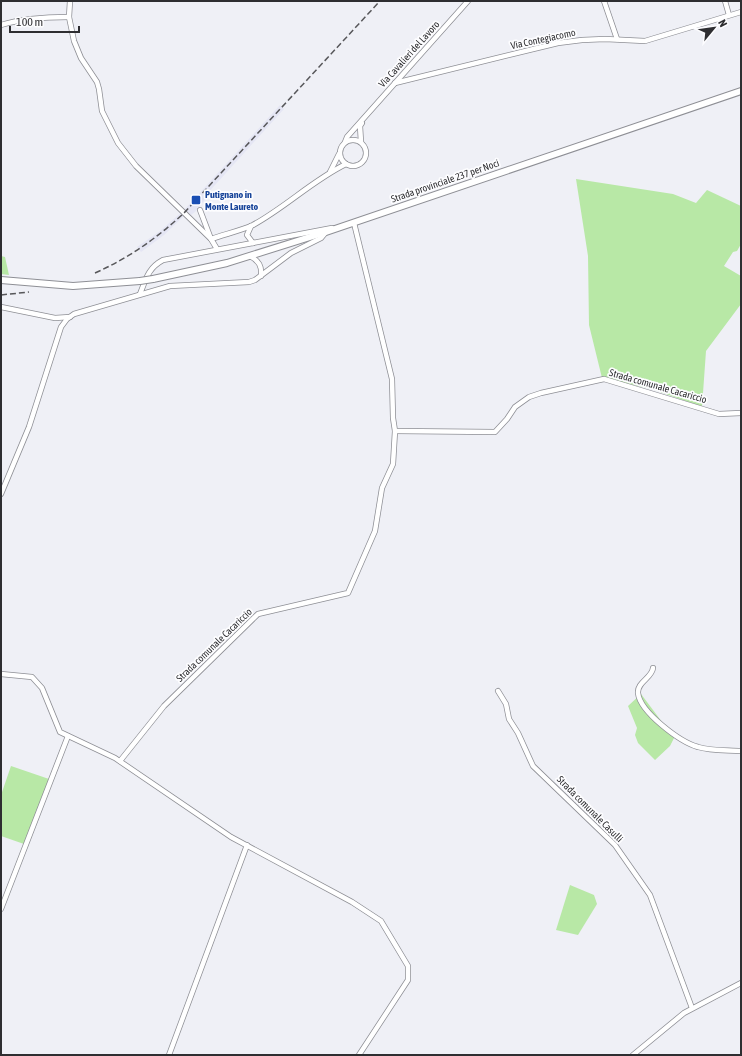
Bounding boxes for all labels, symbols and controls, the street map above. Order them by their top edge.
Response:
scale bar [10,8,79,34]
north arrow [694,8,734,48]
text: 100 m [16,15,43,29]
text: N [716,17,730,29]
street label: Via Cavalieri del Lavoro [376,18,442,89]
street label: Via Contegiacomo [510,27,577,51]
street label: Strada provinciale 237 per Noci [390,157,500,205]
place label: Putignano in Monte Laureto [205,189,259,212]
marker: Putignano in Monte Laureto [190,194,202,206]
street label: Strada comunale Cacariccio [608,367,708,405]
street label: Strada comunale Cacariccio [174,606,254,684]
street label: Strada comunale Casulli [555,774,625,844]

